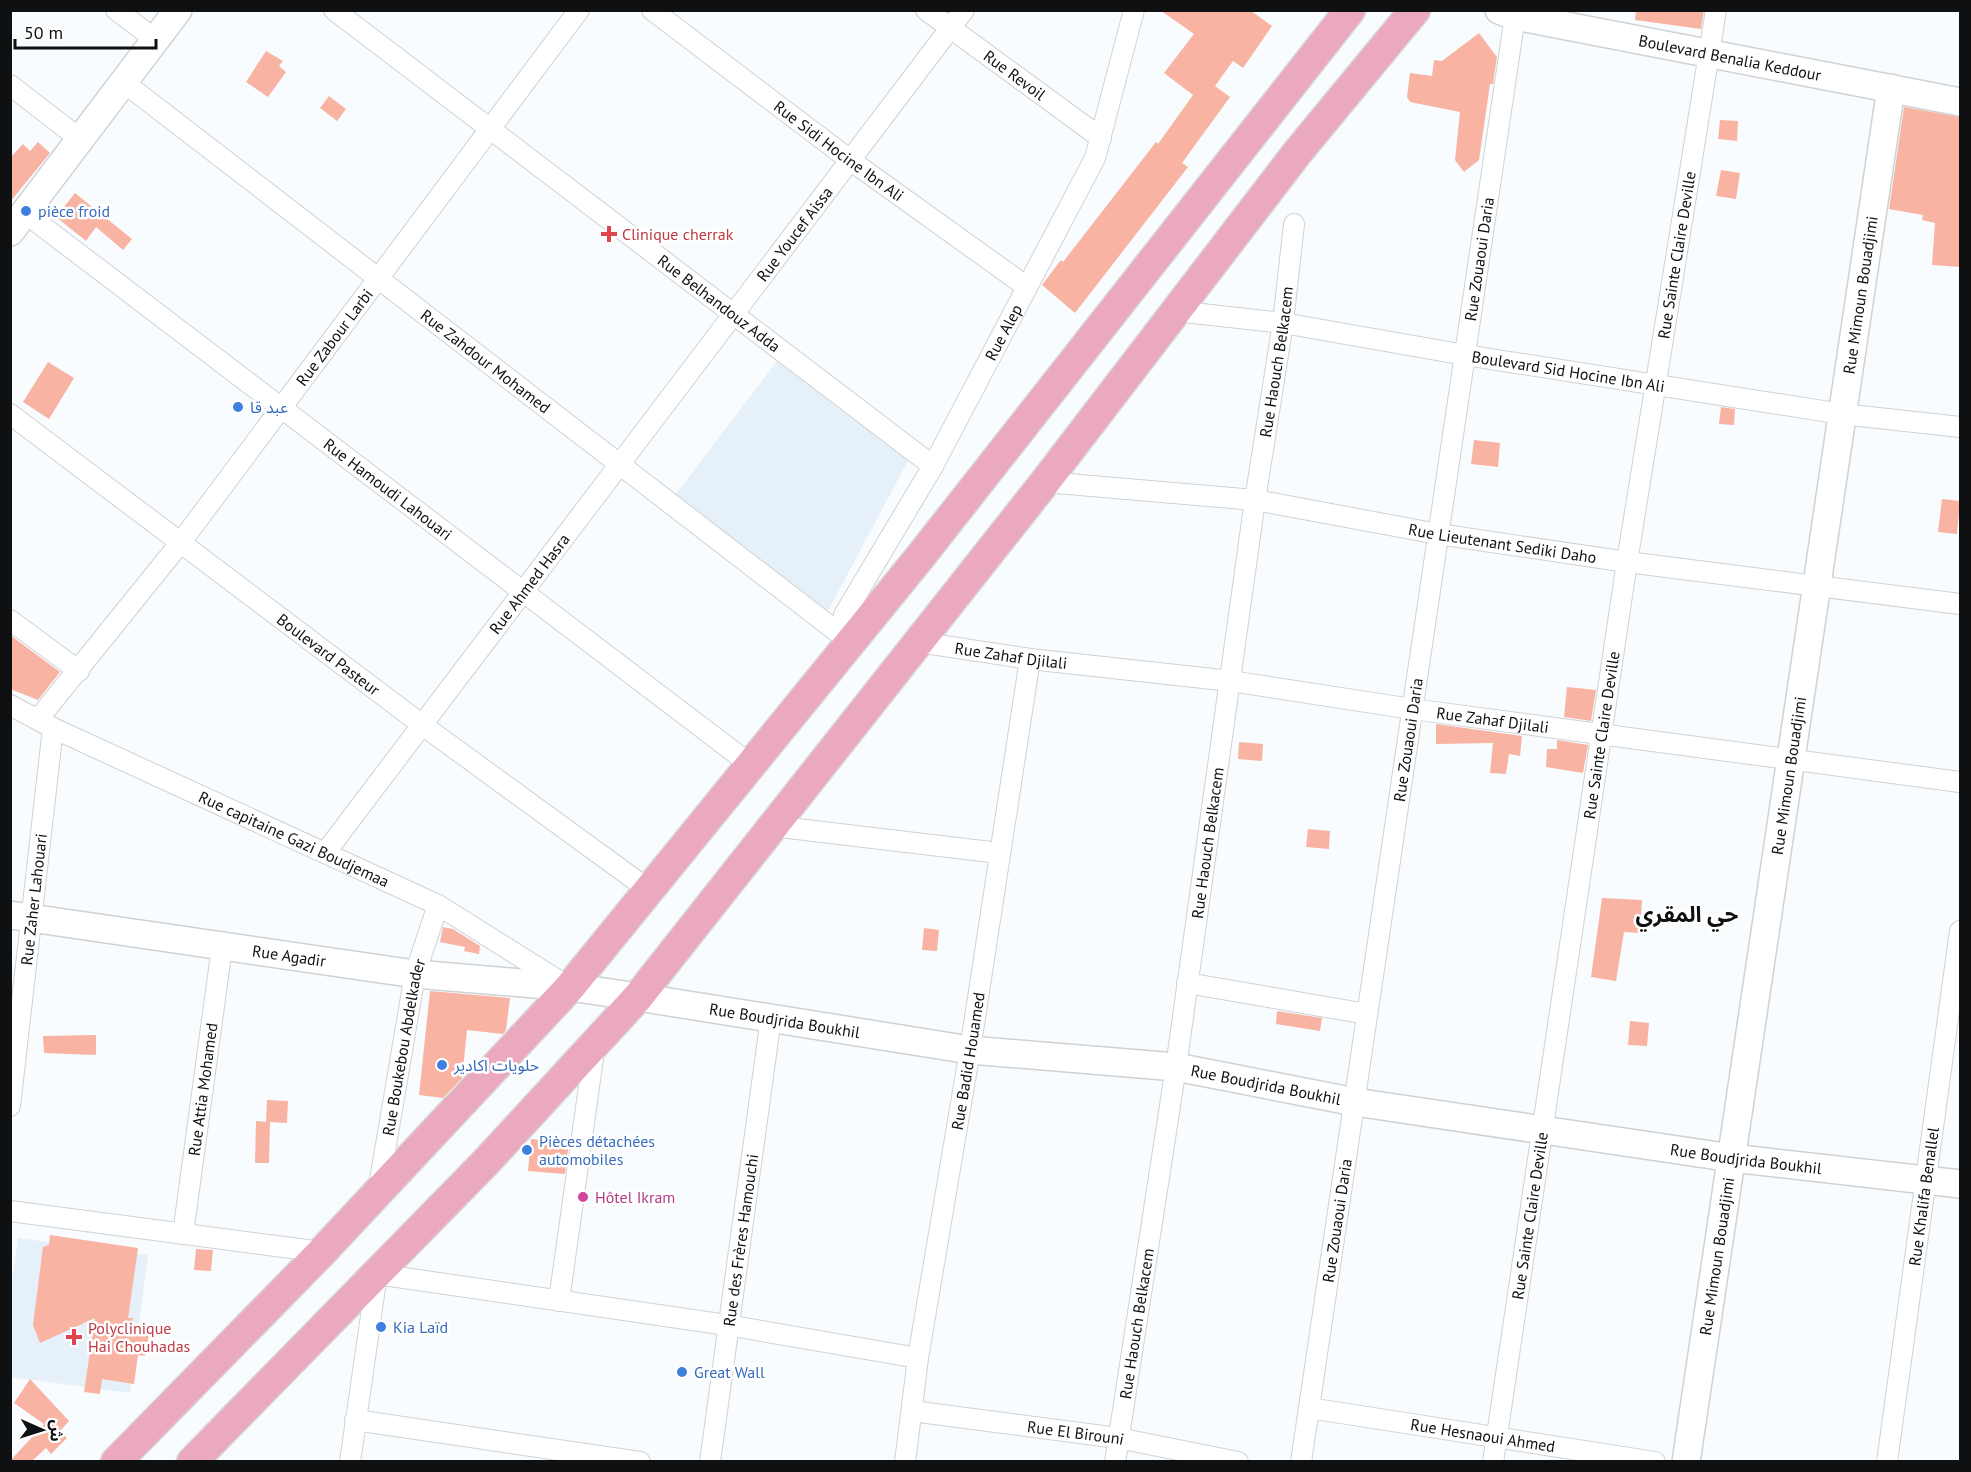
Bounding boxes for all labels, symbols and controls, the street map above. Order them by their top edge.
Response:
scale bar [15,12,156,50]
text: 50 m [24,21,63,44]
street label: Boulevard Benalia Keddour [1637,30,1823,85]
street label: Rue Revoil [980,46,1050,104]
street label: Rue Sidi Hocine Ibn Ali [770,96,908,205]
street label: Rue Sainte Claire Deville [1653,170,1700,340]
street label: Rue Youcef Aissa [752,182,837,285]
street label: Rue Zouaoui Daria [1460,196,1498,322]
place label: pièce froid [38,201,110,221]
marker: pièce froid [19,204,33,218]
street label: Rue Mimoun Bouadjimi [1838,215,1882,375]
place label: Clinique cherrak [622,224,734,244]
marker: Clinique cherrak [600,225,618,243]
street label: Rue Belhandouz Adda [654,250,784,356]
street label: Rue Zabour Larbi [291,285,377,390]
street label: Rue Haouch Belkacem [1255,285,1297,439]
street label: Rue Alep [980,301,1026,364]
street label: Rue Zahdour Mohamed [417,305,554,417]
street label: Boulevard Sid Hocine Ibn Ali [1470,346,1666,396]
place label: عبد قا [250,397,288,417]
marker: عبد قا [231,400,245,414]
street label: Rue Hamoudi Lahouari [320,434,456,544]
street label: Rue Lieutenant Sediki Daho [1407,519,1598,567]
street label: Rue Ahmed Hasra [485,529,574,638]
street label: Boulevard Pasteur [273,609,384,700]
street label: Rue Zahaf Djilali [954,638,1068,673]
street label: Rue Sainte Claire Deville [1579,650,1624,820]
street label: Rue Zouaoui Daria [1389,677,1427,803]
street label: Rue Mimoun Bouadjimi [1767,695,1810,856]
street label: Rue Zahaf Djilali [1435,702,1550,737]
street label: Rue Haouch Belkacem [1187,766,1228,920]
street label: Rue capitaine Gazi Boudjemaa [196,786,392,891]
street label: Rue Zaher Lahouari [16,832,51,966]
district label: حي المقري [1636,900,1739,932]
street label: Rue Agadir [251,940,328,971]
street label: Rue Boukebou Abdelkader [378,955,430,1137]
street label: Rue Badid Houamed [947,991,989,1131]
street label: Rue Boudjrida Boukhil [708,999,862,1042]
street label: Rue Attia Mohamed [184,1022,222,1157]
place label: حلويات اكادير [453,1055,539,1075]
marker: حلويات اكادير [435,1058,449,1072]
street label: Rue Boudjrida Boukhil [1189,1060,1343,1109]
street label: Rue Khalifa Benallel [1904,1126,1943,1267]
place label: Pièces détachées automobiles [539,1131,655,1169]
street label: Rue Sainte Claire Deville [1507,1131,1552,1301]
street label: Rue Boudjrida Boukhil [1669,1139,1823,1178]
marker: Pièces détachées automobiles [520,1143,534,1157]
street label: Rue des Frères Hamouchi [719,1153,762,1328]
street label: Rue Zouaoui Daria [1318,1157,1356,1284]
street label: Rue Mimoun Bouadjimi [1695,1176,1738,1337]
place label: Hôtel Ikram [595,1187,675,1207]
marker: Hôtel Ikram [576,1190,590,1204]
street label: Rue Haouch Belkacem [1115,1247,1158,1400]
place label: Kia Laïd [393,1317,448,1337]
place label: Polyclinique Hai Chouhadas [88,1318,191,1356]
marker: Kia Laïd [374,1320,388,1334]
marker: Polyclinique Hai Chouhadas [65,1328,83,1346]
place label: Great Wall [694,1362,765,1382]
marker: Great Wall [675,1365,689,1379]
north arrow [12,1400,72,1460]
street label: Rue Hesnaoui Ahmed [1409,1414,1557,1456]
street label: Rue El Birouni [1026,1416,1126,1449]
text: ش [46,1419,68,1442]

